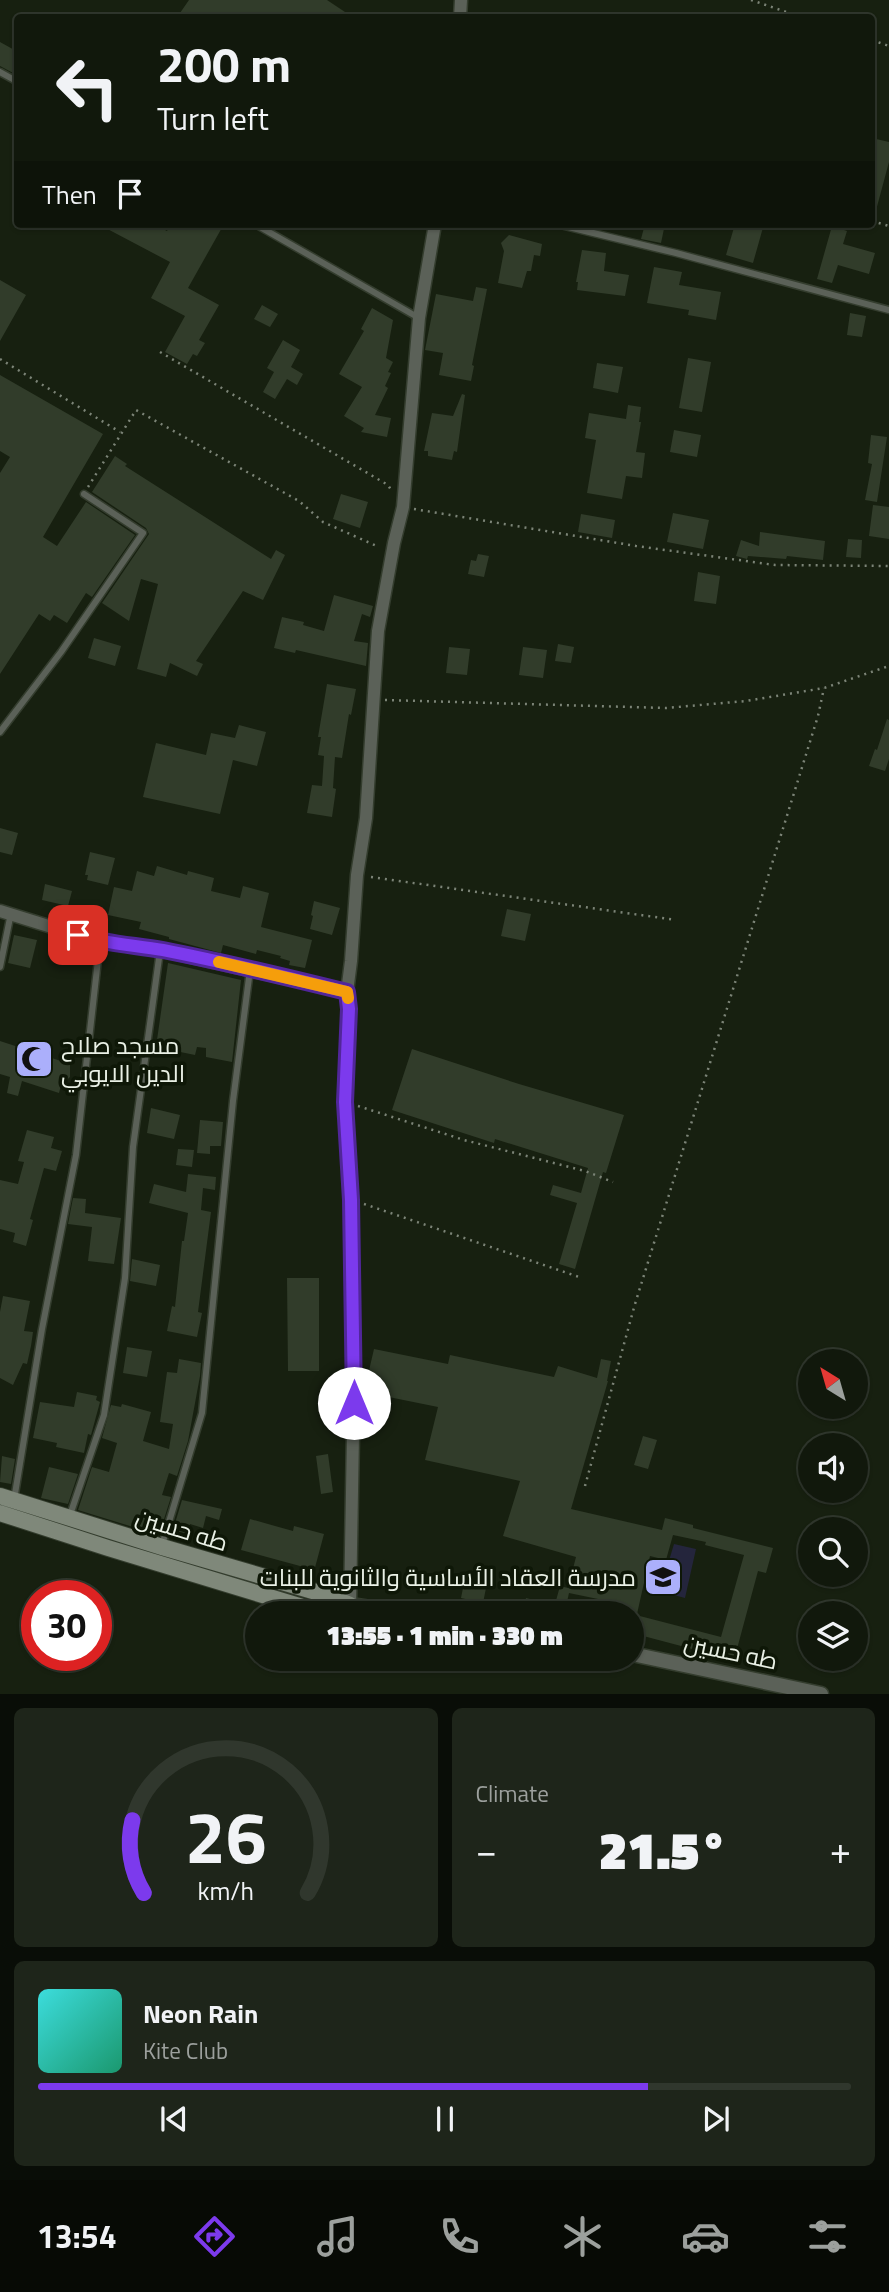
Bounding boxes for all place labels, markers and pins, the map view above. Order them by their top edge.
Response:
pin [48,905,108,965]
place label: مسجد صلاح الدين الايوبي [61,1027,185,1093]
mosque icon: مسجد صلاح الدين الايوبي [13,1038,55,1080]
school or university icon: مدرسة العقاد الأساسية والثانوية للبنات [642,1556,684,1598]
place label: مدرسة العقاد الأساسية والثانوية للبنات [260,1559,636,1595]

